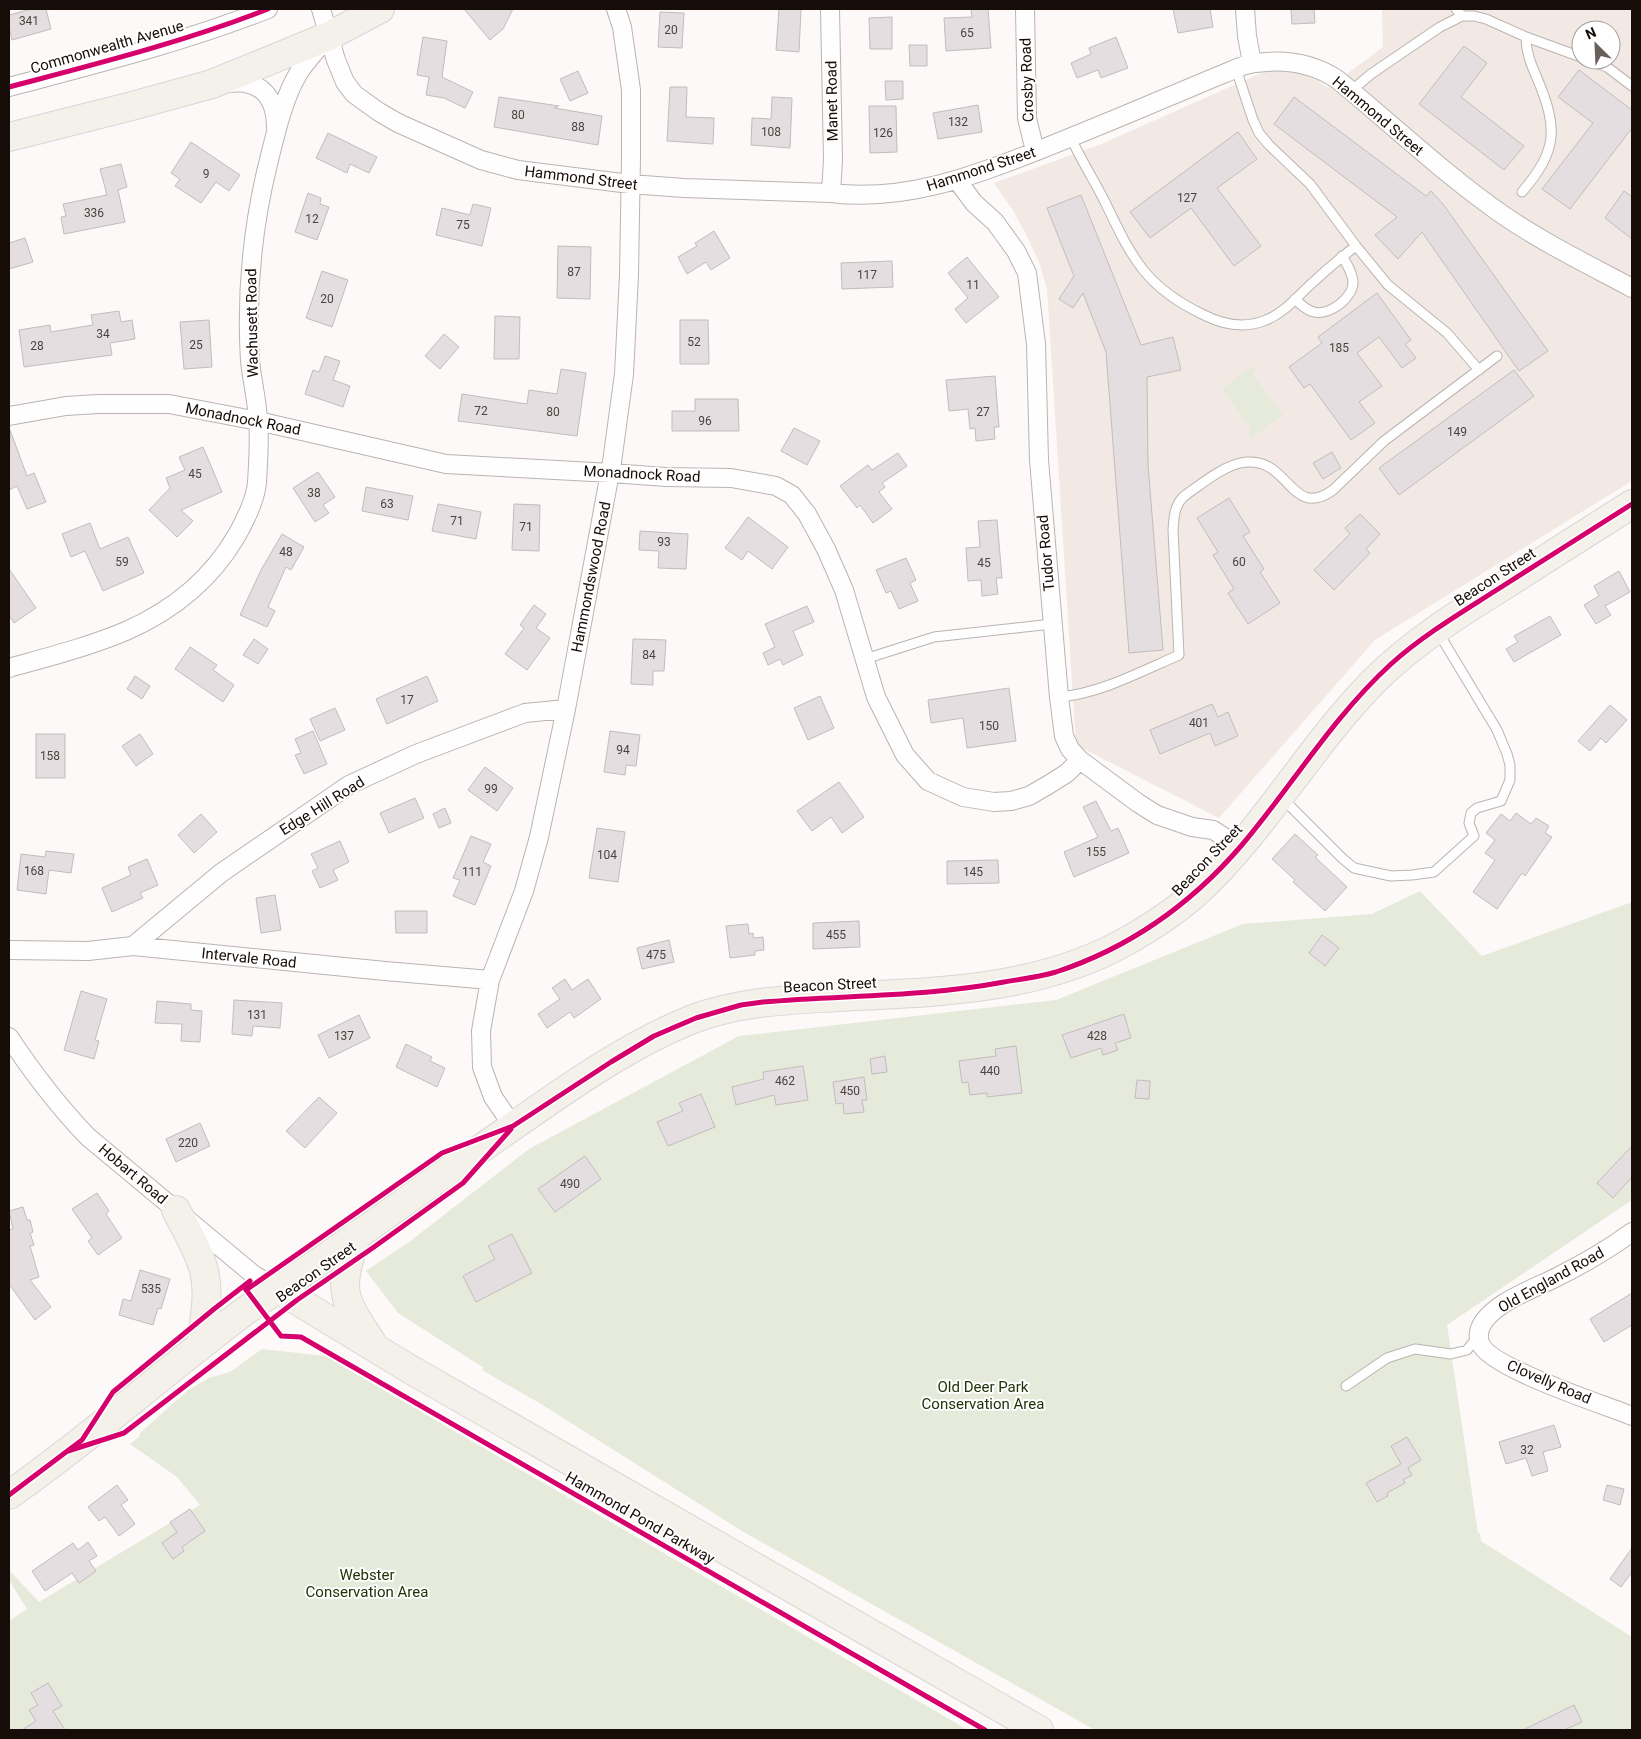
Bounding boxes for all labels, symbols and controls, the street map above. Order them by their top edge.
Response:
house number: 341 [19,14,39,28]
street label: Commonwealth Avenue [28,17,186,77]
north arrow [1571,20,1621,70]
house number: 20 [664,23,678,37]
text: N [1583,24,1598,42]
house number: 65 [960,26,974,40]
street label: Crosby Road [1017,37,1037,123]
street label: Manet Road [822,61,842,141]
street label: Hammond Street [1329,73,1427,160]
house number: 80 [511,108,525,122]
house number: 132 [948,115,968,129]
house number: 88 [571,120,585,134]
house number: 108 [761,125,781,139]
house number: 126 [873,126,893,140]
street label: Hammond Street [924,143,1038,195]
street label: Hammond Street [523,162,639,194]
house number: 9 [203,167,209,181]
house number: 127 [1177,191,1197,205]
house number: 336 [84,206,104,220]
house number: 12 [305,212,319,226]
house number: 75 [456,218,470,232]
house number: 87 [567,265,581,279]
street label: Wachusett Road [242,268,262,378]
house number: 117 [857,268,877,282]
house number: 11 [966,278,980,292]
house number: 20 [320,292,334,306]
house number: 34 [96,327,110,341]
house number: 52 [687,335,701,349]
house number: 25 [189,338,203,352]
house number: 28 [30,339,44,353]
house number: 185 [1329,341,1349,355]
street label: Monadnock Road [184,399,302,439]
house number: 72 [474,404,488,418]
house number: 80 [546,405,560,419]
house number: 27 [976,405,990,419]
house number: 96 [698,414,712,428]
house number: 149 [1447,425,1467,439]
street label: Monadnock Road [583,462,701,486]
house number: 45 [188,467,202,481]
house number: 38 [307,486,321,500]
house number: 63 [380,497,394,511]
street label: Hammondswood Road [568,500,614,654]
house number: 71 [450,514,464,528]
street label: Tudor Road [1034,514,1058,592]
house number: 71 [519,520,533,534]
house number: 93 [657,535,671,549]
street label: Beacon Street [1451,544,1539,610]
house number: 48 [279,545,293,559]
house number: 59 [115,555,129,569]
house number: 60 [1232,555,1246,569]
house number: 45 [977,556,991,570]
house number: 84 [642,648,656,662]
house number: 17 [400,693,414,707]
house number: 401 [1189,716,1209,730]
house number: 150 [979,719,999,733]
house number: 94 [616,743,630,757]
house number: 158 [40,749,60,763]
street label: Edge Hill Road [276,773,368,839]
house number: 99 [484,782,498,796]
street label: Beacon Street [1168,820,1246,900]
house number: 155 [1086,845,1106,859]
house number: 104 [597,848,617,862]
house number: 168 [24,864,44,878]
house number: 111 [462,865,482,879]
house number: 145 [963,865,983,879]
house number: 455 [826,928,846,942]
street label: Intervale Road [201,944,297,972]
house number: 475 [646,948,666,962]
street label: Beacon Street [783,974,877,996]
house number: 131 [247,1008,267,1022]
house number: 137 [334,1029,354,1043]
house number: 428 [1087,1029,1107,1043]
house number: 440 [980,1064,1000,1078]
house number: 462 [775,1074,795,1088]
house number: 450 [840,1084,860,1098]
house number: 220 [178,1136,198,1150]
street label: Hobart Road [95,1140,171,1208]
house number: 490 [560,1177,580,1191]
street label: Beacon Street [273,1238,360,1306]
street label: Old England Road [1495,1244,1607,1316]
house number: 535 [141,1282,161,1296]
street label: Clovelly Road [1504,1356,1594,1408]
park label: Old Deer Park Conservation Area [922,1378,1044,1413]
house number: 32 [1520,1443,1534,1457]
street label: Hammond Pond Parkway [562,1468,718,1568]
park label: Webster Conservation Area [306,1566,428,1601]

